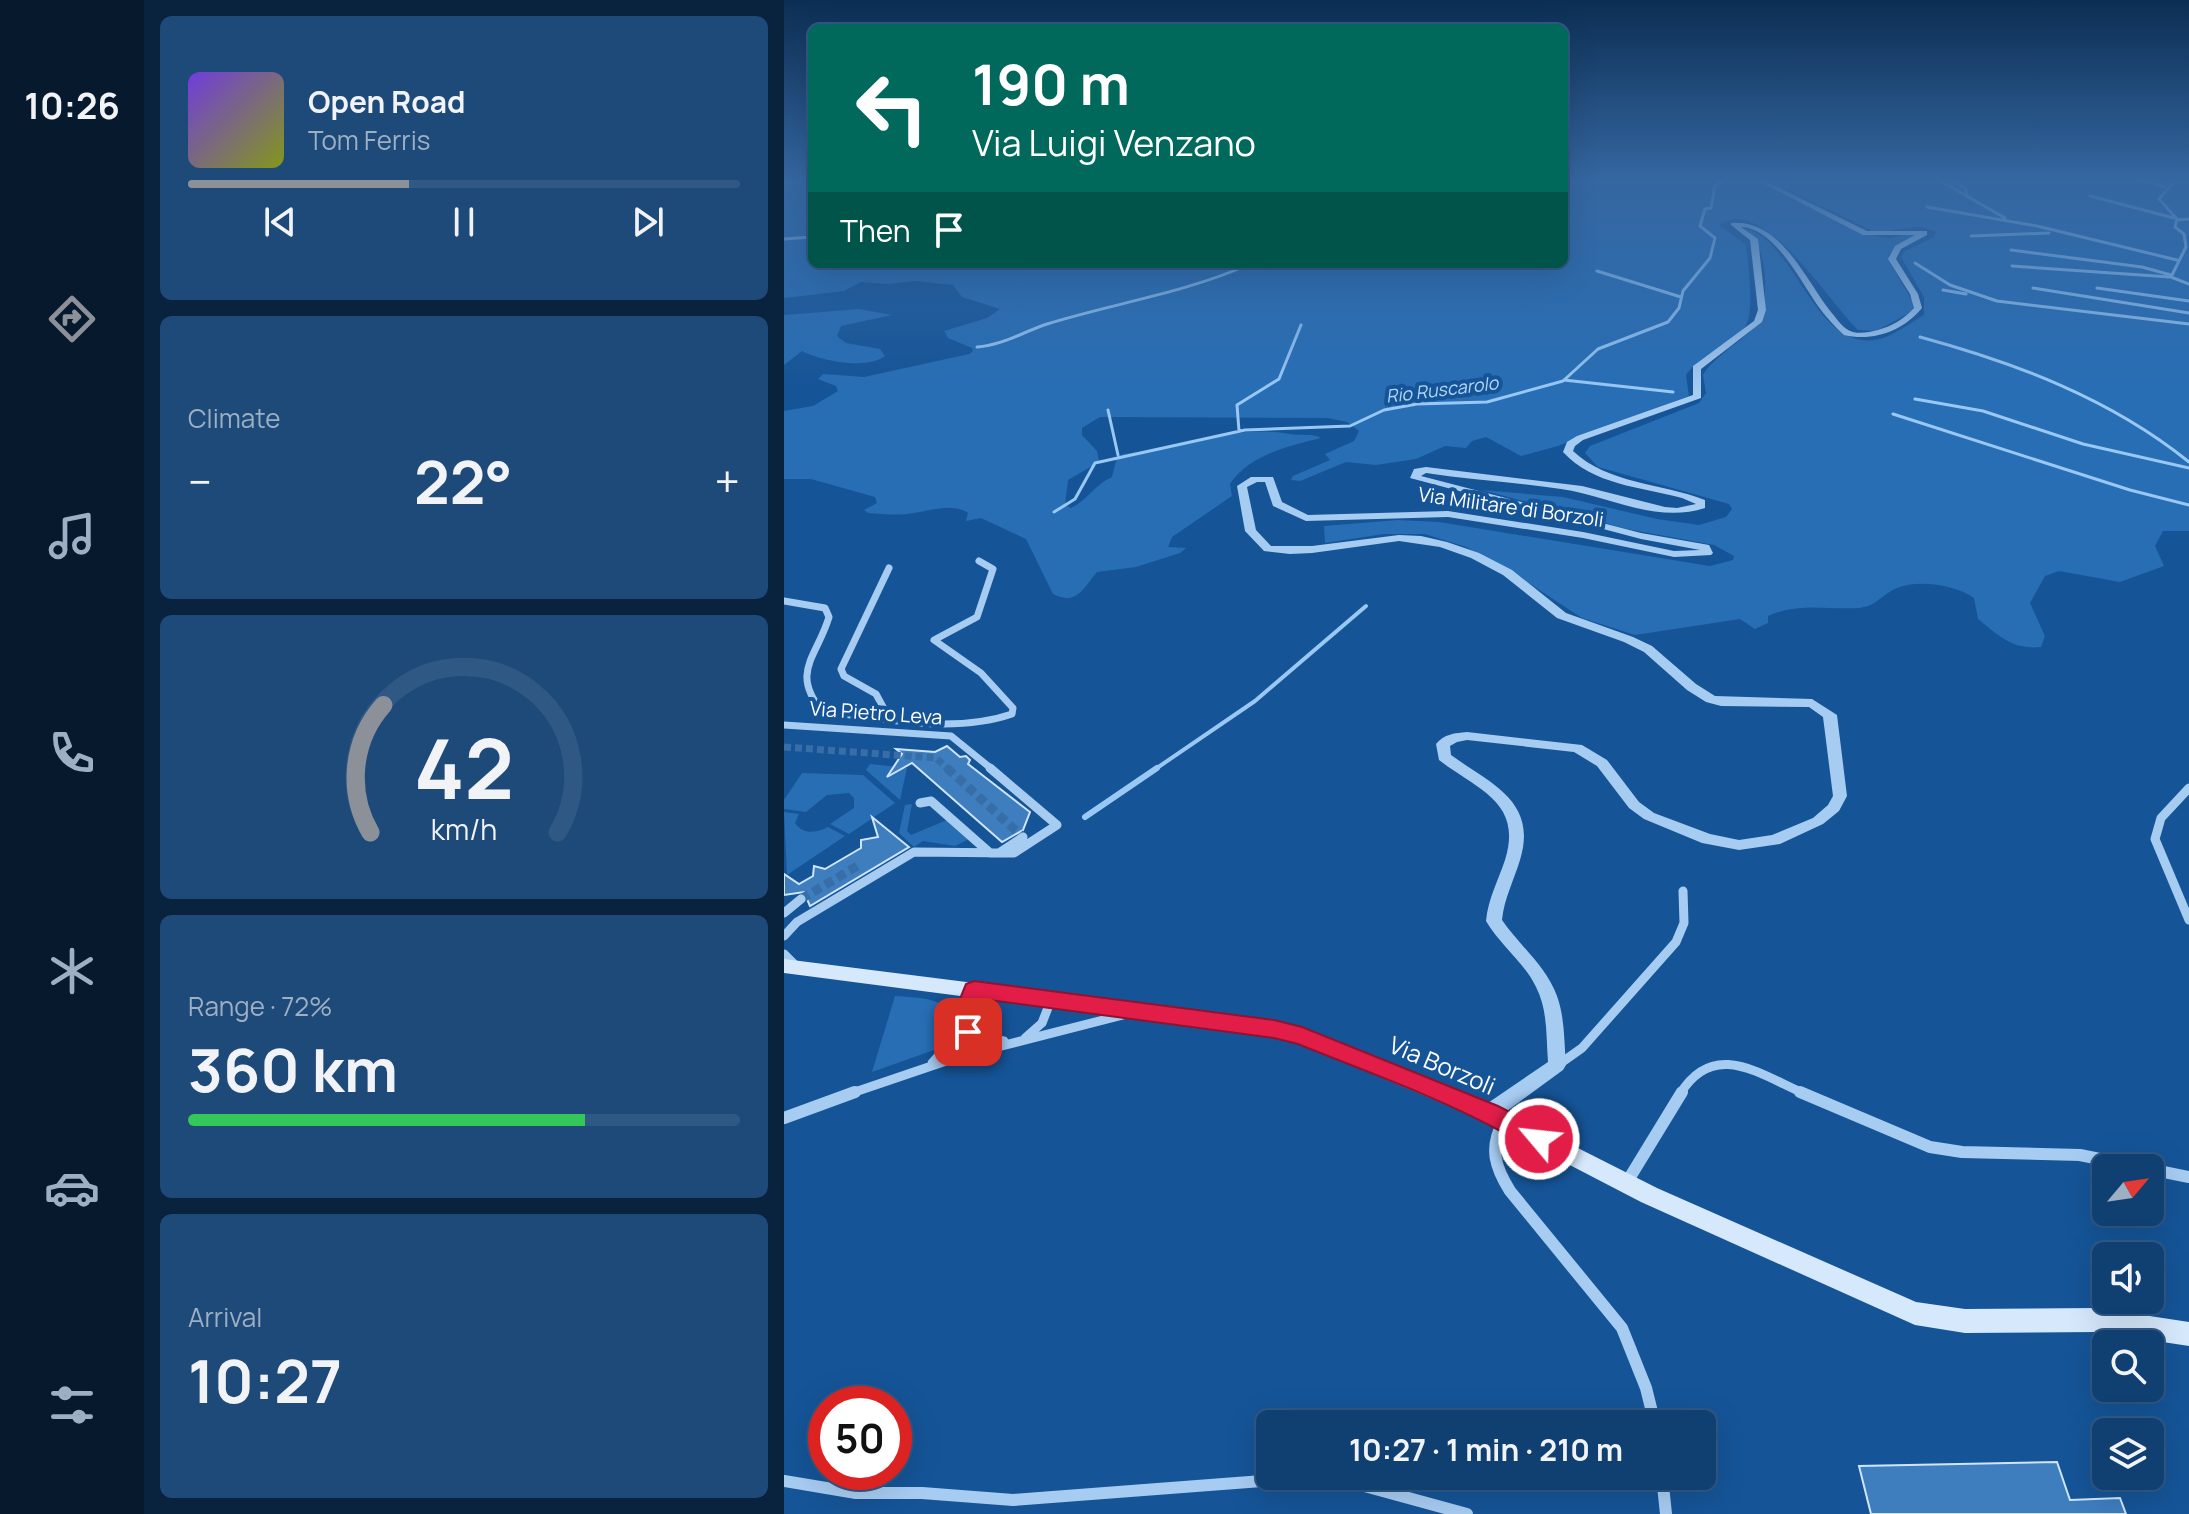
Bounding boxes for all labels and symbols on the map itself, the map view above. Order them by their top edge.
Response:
water label: Rio Ruscarolo [1384,370,1501,408]
street label: Via Militare di Borzoli [1417,480,1605,533]
street label: Via Pietro Leva [809,694,943,731]
pin [934,998,1002,1066]
street label: Via Borzoli [1384,1027,1501,1102]
position arrow [1497,1097,1581,1181]
north arrow [2092,1154,2164,1226]
speed limit sign: 50 [808,1386,912,1490]

